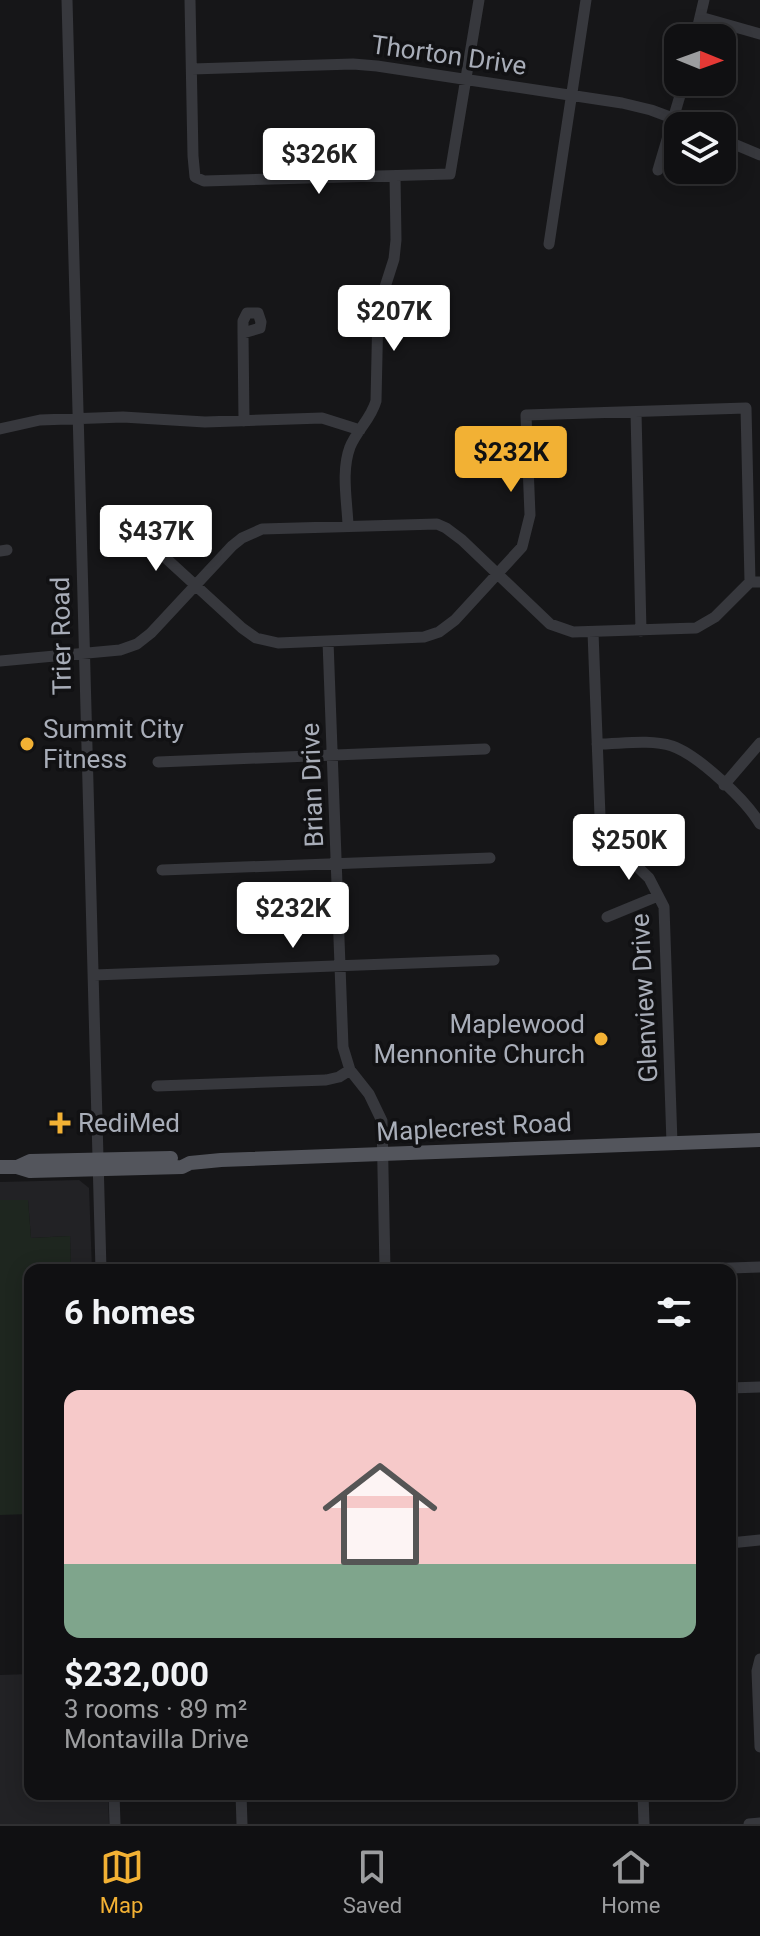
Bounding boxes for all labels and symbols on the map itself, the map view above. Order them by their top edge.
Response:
north arrow [664,24,736,96]
street label: Thorton Drive [369,29,529,81]
pin: $326K [263,128,375,196]
pin: $207K [338,285,450,353]
pin: $232K [455,426,567,494]
pin: $437K [100,505,212,573]
street label: Trier Road [45,577,77,695]
place label: Summit City Fitness [43,714,184,774]
street label: Brian Drive [295,722,329,848]
marker: Summit City Fitness [18,735,36,753]
pin: $250K [573,814,685,882]
pin: $232K [237,882,349,950]
street label: Glenview Drive [625,913,663,1083]
place label: Maplewood Mennonite Church [373,1009,585,1069]
marker: Maplewood Mennonite Church [592,1030,610,1048]
street label: Maplecrest Road [376,1107,572,1147]
place label: RediMed [78,1108,180,1138]
marker: RediMed [49,1112,71,1134]

